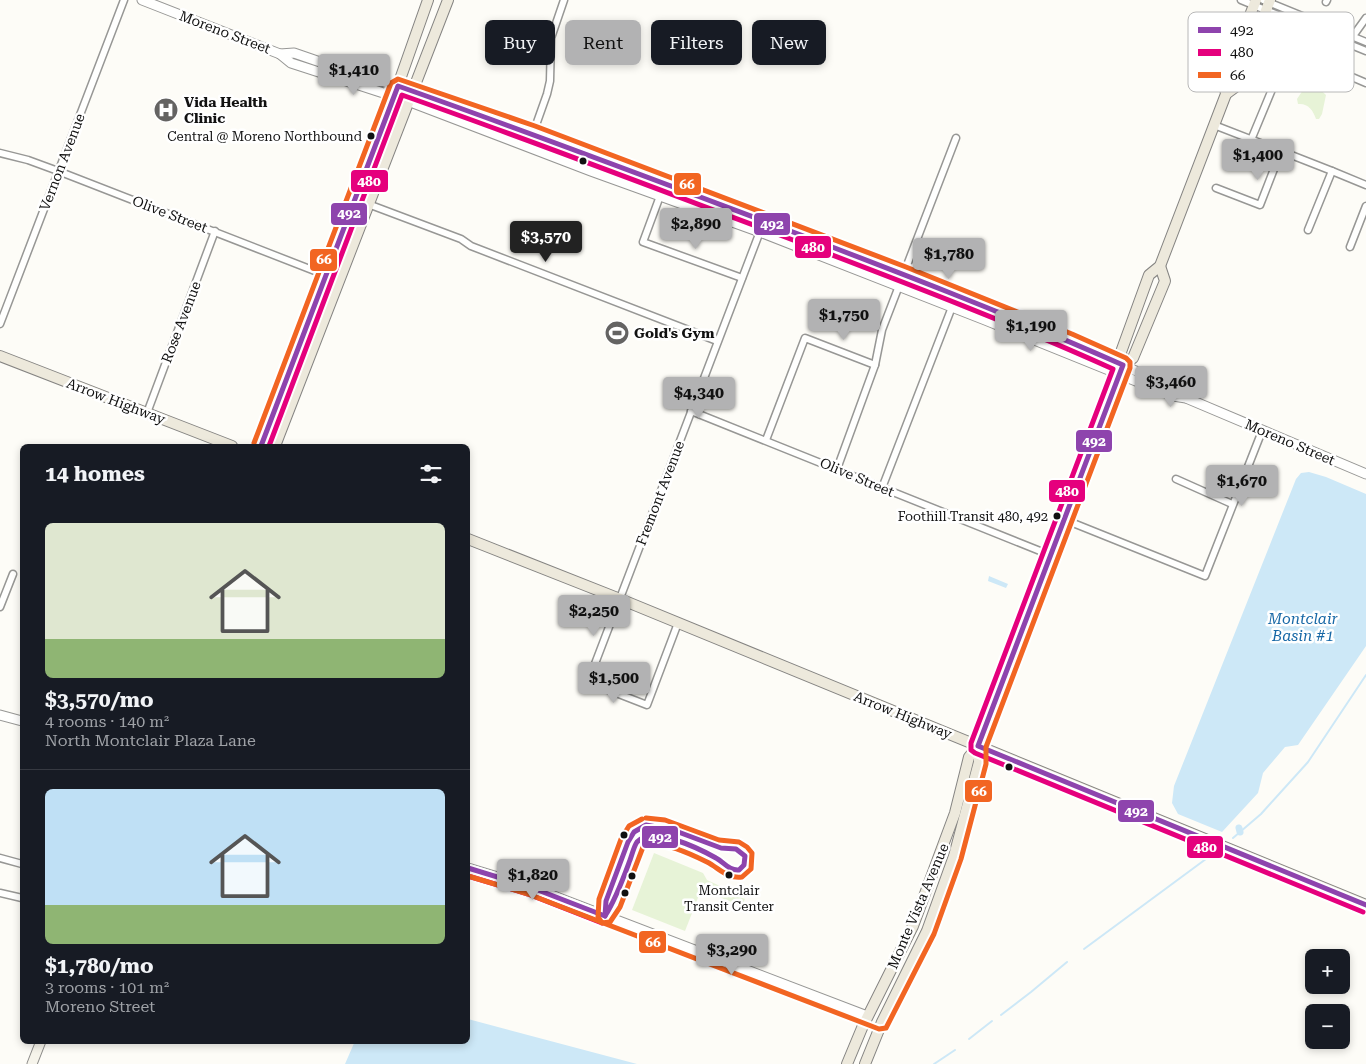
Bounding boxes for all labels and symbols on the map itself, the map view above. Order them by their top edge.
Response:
street label: Moreno Street [177,7,273,57]
legend [1188,12,1354,92]
text: 492 [1230,22,1254,38]
text: 480 [1230,44,1254,60]
pin: $1,410 [313,54,395,96]
text: 66 [1230,67,1246,83]
place label: Vida Health Clinic [184,94,268,126]
hospital icon: Vida Health Clinic [153,97,179,123]
street label: Vernon Avenue [36,111,88,213]
place label: Central @ Moreno Northbound [167,129,363,144]
marker: Central @ Moreno Northbound [366,131,376,141]
pin: $1,400 [1217,138,1299,181]
unlabelled marker [578,156,588,166]
line badge: 480 [350,169,389,193]
line badge: 66 [673,172,702,196]
text: 480 [357,173,381,189]
text: 66 [679,176,695,192]
street label: Olive Street [130,192,210,236]
line badge: 492 [330,202,368,226]
text: 492 [337,205,361,221]
pin: $2,890 [655,208,737,250]
line badge: 492 [753,212,791,236]
text: 492 [760,216,784,232]
pin: $3,570 [505,220,587,263]
line badge: 480 [794,235,832,259]
pin: $1,780 [908,238,990,280]
text: 480 [801,239,825,255]
line badge: 66 [309,248,338,272]
text: 66 [316,251,332,267]
street label: Rose Avenue [158,279,204,365]
pin: $1,750 [803,298,885,341]
pin: $1,190 [990,310,1072,352]
sports icon: Gold's Gym [604,320,630,346]
place label: Gold's Gym [634,325,715,341]
pin: $3,460 [1130,366,1212,408]
street label: Arrow Highway [64,375,168,427]
pin: $4,340 [658,376,740,419]
street label: Moreno Street [1242,416,1338,468]
line badge: 492 [1075,429,1113,453]
text: 492 [1082,433,1106,449]
street label: Fremont Avenue [633,438,687,548]
street label: Olive Street [817,454,897,500]
pin: $1,670 [1201,464,1283,507]
line badge: 480 [1048,479,1086,503]
text: 480 [1055,483,1079,499]
place label: Foothill Transit 480, 492 [898,509,1048,524]
marker: Foothill Transit 480, 492 [1052,511,1062,521]
pin: $2,250 [553,594,635,637]
water label: Montclair Basin #1 [1267,610,1339,645]
pin: $1,500 [573,662,655,704]
street label: Arrow Highway [852,688,955,742]
unlabelled marker [1004,762,1014,772]
line badge: 66 [964,779,993,803]
text: 66 [971,783,987,799]
line badge: 492 [1117,799,1155,823]
text: 492 [1124,803,1148,819]
line badge: 492 [641,825,679,849]
text: 492 [648,829,672,845]
unlabelled marker [619,830,629,840]
line badge: 480 [1186,835,1224,859]
text: 480 [1193,839,1217,855]
street label: Monte Vista Avenue [884,841,952,971]
pin: $1,820 [492,858,574,901]
marker: Montclair Transit Center [724,870,734,880]
unlabelled marker [627,871,637,881]
place label: Montclair Transit Center [684,883,775,914]
unlabelled marker [620,888,630,898]
line badge: 66 [638,930,667,954]
text: 66 [645,934,661,950]
pin: $3,290 [691,934,773,976]

